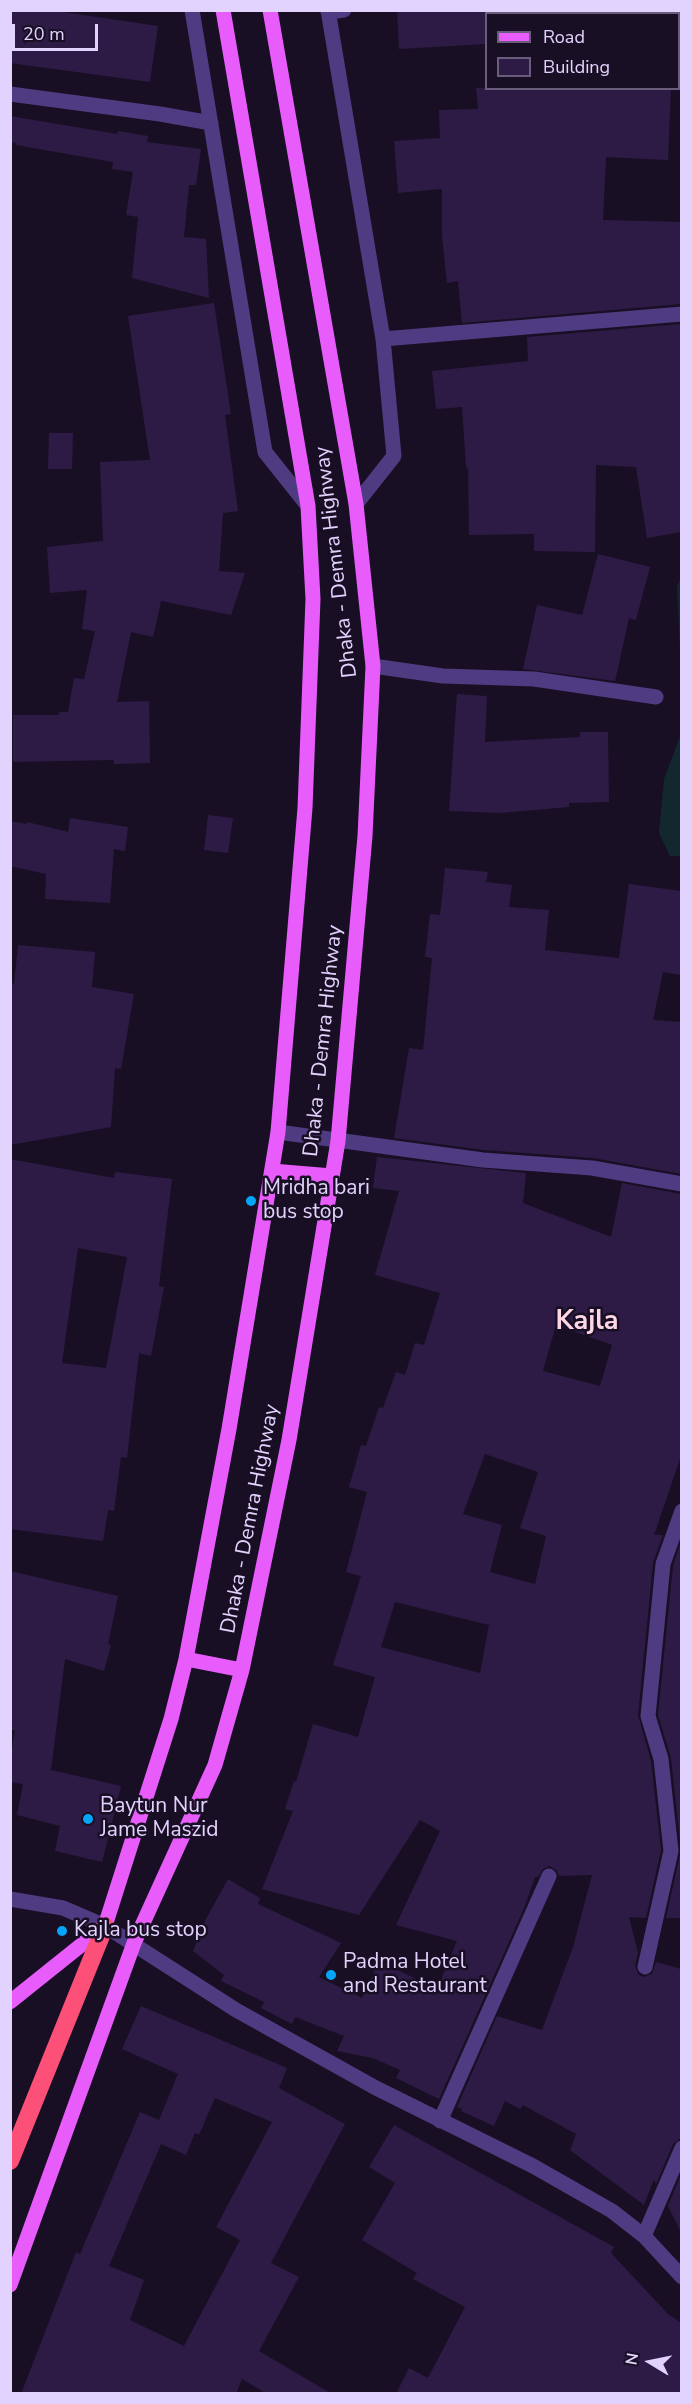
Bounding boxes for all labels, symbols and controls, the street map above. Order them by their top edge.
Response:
scale bar [15,12,100,50]
legend [485,12,680,90]
text: 20 m [23,22,65,46]
text: Road [543,25,585,49]
text: Building [543,55,610,79]
street label: Dhaka - Demra Highway [310,445,364,679]
street label: Dhaka - Demra Highway [299,924,349,1158]
place label: Mridha bari bus stop [263,1176,370,1226]
marker: Mridha bari bus stop [244,1194,258,1208]
district label: Kajla [555,1306,619,1338]
street label: Dhaka - Demra Highway [216,1402,286,1636]
place label: Baytun Nur Jame Maszid [100,1794,218,1844]
marker: Baytun Nur Jame Maszid [81,1812,95,1826]
place label: Kajla bus stop [74,1918,207,1944]
marker: Kajla bus stop [55,1924,69,1938]
place label: Padma Hotel and Restaurant [343,1950,487,2000]
marker: Padma Hotel and Restaurant [324,1968,338,1982]
north arrow [620,2332,680,2392]
text: N [620,2351,644,2367]

